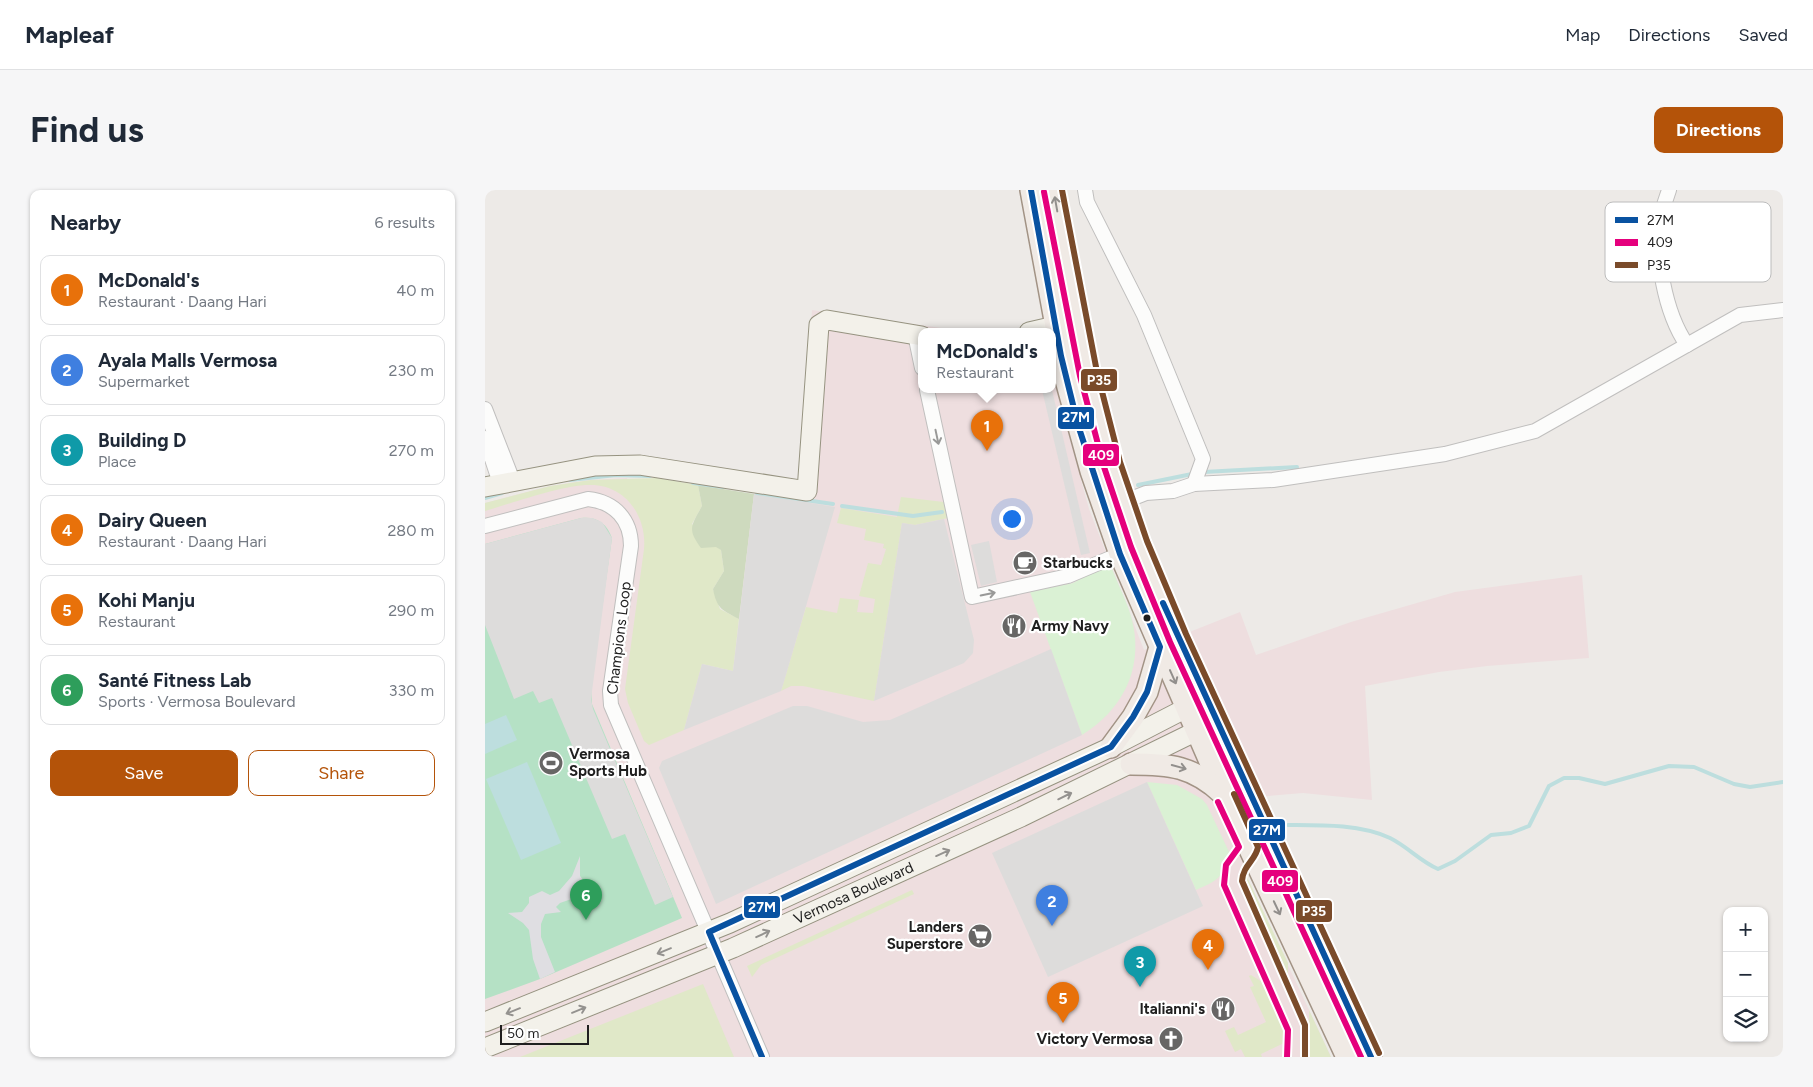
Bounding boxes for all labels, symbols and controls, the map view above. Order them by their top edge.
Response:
text: Mapleaf [25,20,114,49]
text: Map [1565,24,1600,46]
text: Directions [1628,24,1710,46]
text: Saved [1738,24,1788,46]
button: Directions [1654,107,1783,153]
text: Find us [30,109,144,151]
one-way arrow [1050,197,1060,213]
legend [1605,202,1771,282]
text: Nearby [50,210,121,235]
text: 27M [1647,212,1674,229]
text: 6 results [374,213,435,232]
text: 409 [1647,234,1673,251]
text: P35 [1647,257,1671,274]
text: McDonald's [98,269,199,292]
text: 1 [64,281,70,300]
text: 40 m [396,281,434,300]
text: Restaurant · Daang Hari [98,292,267,311]
popup [918,328,1056,393]
text: McDonald's [936,340,1038,363]
text: Ayala Malls Vermosa [98,349,277,372]
text: 2 [62,361,72,380]
text: 230 m [389,361,434,380]
text: Restaurant [936,363,1014,382]
line badge: P35 [1080,368,1118,392]
text: Supermarket [98,372,190,391]
text: P35 [1087,372,1111,389]
line badge: 27M [1057,406,1095,430]
text: 27M [1062,409,1090,426]
pin: 1 [971,410,1003,451]
text: Building D [98,429,186,452]
one-way arrow [933,429,942,445]
text: 3 [63,441,71,460]
text: 270 m [389,441,434,460]
line badge: 409 [1082,443,1120,467]
text: 409 [1088,447,1114,464]
text: Place [98,452,136,471]
your location [999,506,1025,532]
text: Dairy Queen [98,509,207,532]
text: 4 [62,521,72,540]
text: 280 m [387,521,434,540]
text: Restaurant · Daang Hari [98,532,267,551]
cafe icon: Starbucks [1012,550,1038,576]
place label: Starbucks [1043,554,1112,572]
street label: Champions Loop [603,580,635,696]
text: Kohi Manju [98,589,195,612]
one-way arrow [979,589,995,598]
text: 5 [62,601,72,620]
text: 290 m [388,601,434,620]
text: Restaurant [98,612,176,631]
restaurant icon: Army Navy [1001,613,1027,639]
unlabelled marker [1142,613,1152,623]
place label: Army Navy [1031,617,1109,635]
text: Santé Fitness Lab [98,669,251,692]
one-way arrow [1169,669,1179,684]
text: 6 [62,681,72,700]
text: 330 m [389,681,434,700]
text: Sports · Vermosa Boulevard [98,692,296,711]
place label: Vermosa Sports Hub [569,745,647,780]
button: Save [50,750,238,796]
button: Share [248,750,435,796]
sports icon: Vermosa Sports Hub [538,750,564,776]
one-way arrow [1171,763,1187,773]
one-way arrow [1057,791,1072,800]
line badge: 27M [1248,818,1286,842]
text: 27M [1253,822,1281,839]
one-way arrow [935,847,950,857]
street label: Vermosa Boulevard [791,858,916,928]
line badge: 409 [1261,869,1299,893]
text: 409 [1267,873,1293,890]
pin: 6 [570,879,602,920]
pin: 2 [1036,885,1068,926]
line badge: 27M [743,895,781,919]
text: 27M [748,899,776,916]
line badge: P35 [1295,899,1333,923]
one-way arrow [1273,900,1282,915]
text: P35 [1302,903,1326,920]
map controls [1723,907,1768,1042]
button: + [1723,907,1768,952]
place label: Landers Superstore [887,918,964,953]
supermarket icon: Landers Superstore [967,923,993,949]
one-way arrow [755,929,770,939]
pin: 4 [1192,929,1224,970]
pin: 3 [1124,946,1156,987]
one-way arrow [657,947,672,956]
button: − [1723,952,1768,997]
pin: 5 [1047,982,1079,1023]
restaurant icon: Italianni's [1210,996,1236,1022]
button: layers [1723,997,1768,1042]
place label: Italianni's [1140,1000,1205,1018]
one-way arrow [571,1005,586,1014]
one-way arrow [505,1007,520,1016]
scale bar [500,1022,589,1045]
text: 50 m [507,1025,539,1042]
church icon: Victory Vermosa [1158,1026,1184,1052]
place label: Victory Vermosa [1037,1030,1153,1048]

